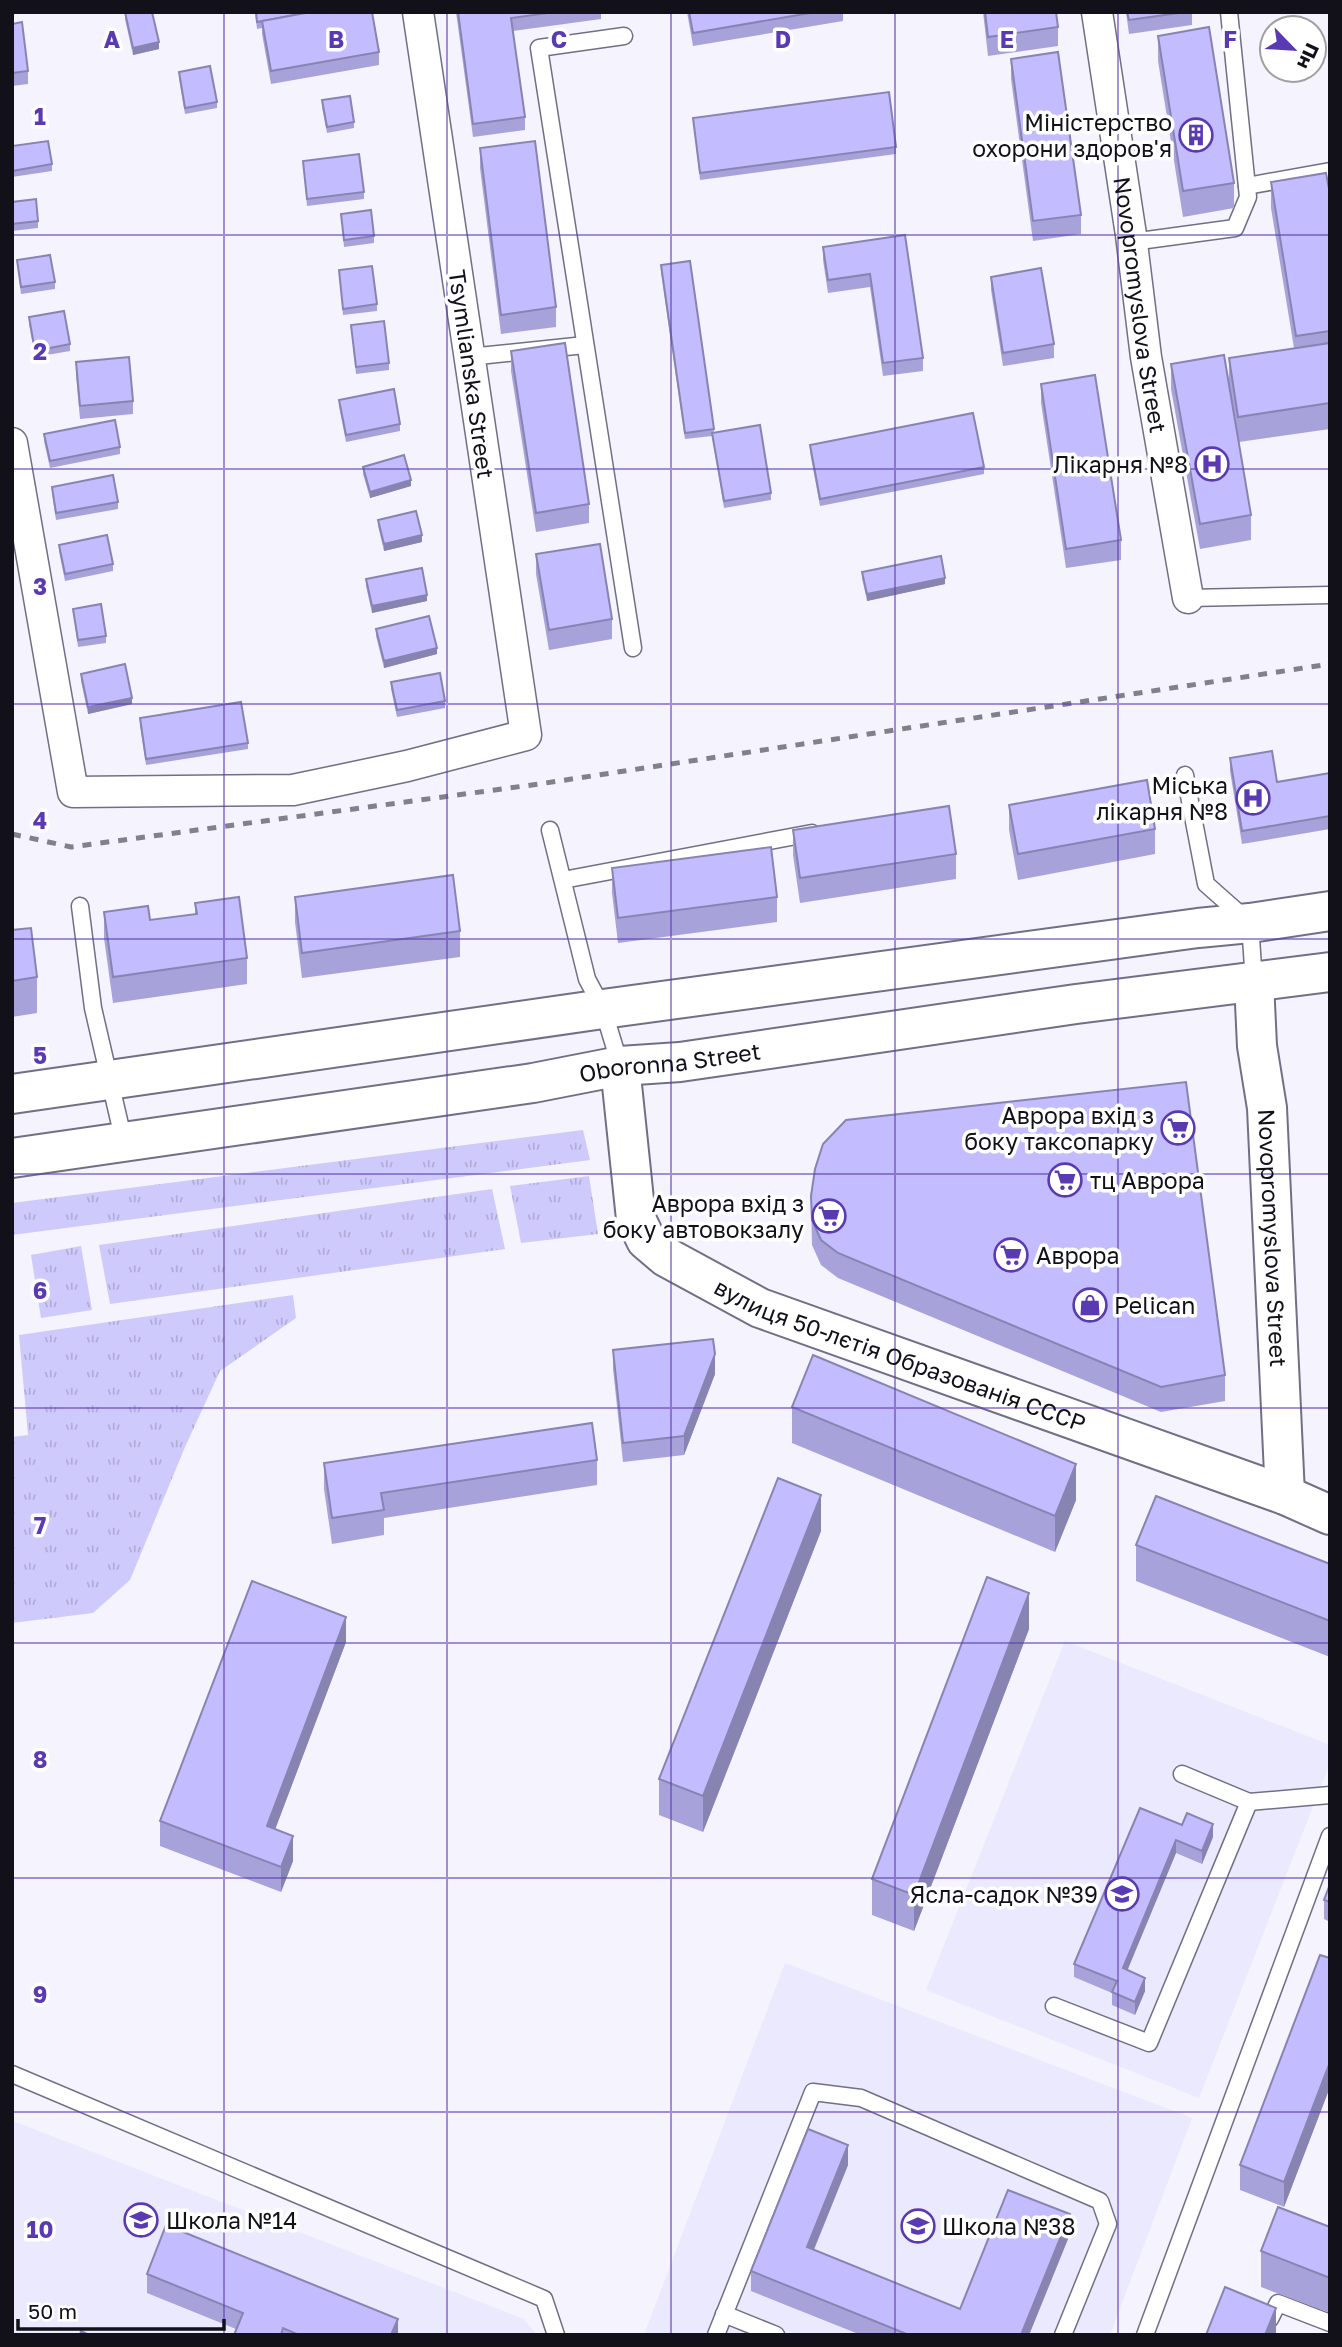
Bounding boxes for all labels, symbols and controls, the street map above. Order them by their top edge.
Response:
north arrow [1258,14,1328,84]
text: A [104,25,121,53]
text: B [328,25,344,53]
text: C [551,25,567,53]
text: D [775,25,791,53]
text: E [1000,25,1014,53]
text: F [1223,25,1237,53]
text: Пн [1293,40,1325,73]
text: 1 [34,102,46,130]
place label: Міністерство охорони здоров'я [972,108,1172,162]
building icon: Міністерство охорони здоров'я [1177,116,1215,154]
street label: Novopromyslova Street [1108,175,1173,435]
street label: Tsymlianska Street [443,268,501,480]
text: 2 [33,337,47,365]
hospital icon: Лікарня №8 [1193,445,1231,483]
place label: Лікарня №8 [1053,450,1188,478]
text: 3 [33,572,47,600]
place label: Міська лікарня №8 [1096,771,1228,825]
hospital icon: Міська лікарня №8 [1234,779,1272,817]
text: 4 [33,806,47,834]
street label: Oboronna Street [577,1036,762,1088]
text: 5 [33,1041,47,1069]
place label: Аврора вхід з боку таксопарку [964,1101,1154,1155]
street label: Novopromyslova Street [1253,1108,1293,1368]
supermarket icon: Аврора вхід з боку таксопарку [1159,1109,1197,1147]
supermarket icon: тц Аврора [1046,1161,1084,1199]
place label: тц Аврора [1090,1166,1205,1194]
place label: Аврора вхід з боку автовокзалу [603,1189,804,1243]
supermarket icon: Аврора вхід з боку автовокзалу [810,1197,848,1235]
supermarket icon: Аврора [992,1236,1030,1274]
place label: Аврора [1036,1241,1120,1269]
street label: вулиця 50-лєтія Образованія СССР [710,1272,1090,1437]
text: 6 [33,1276,47,1304]
shop icon: Pelican [1071,1286,1109,1324]
place label: Pelican [1114,1291,1195,1319]
text: 7 [34,1511,46,1539]
text: 8 [33,1745,47,1773]
school or university icon: Ясла-садок №39 [1103,1875,1141,1913]
place label: Ясла-садок №39 [910,1880,1098,1908]
text: 9 [33,1980,47,2008]
school or university icon: Школа №14 [122,2201,160,2239]
place label: Школа №14 [166,2206,297,2234]
school or university icon: Школа №38 [899,2207,937,2245]
place label: Школа №38 [942,2212,1076,2240]
text: 10 [27,2215,53,2243]
scale bar [18,2288,224,2332]
text: 50 m [28,2298,77,2324]

